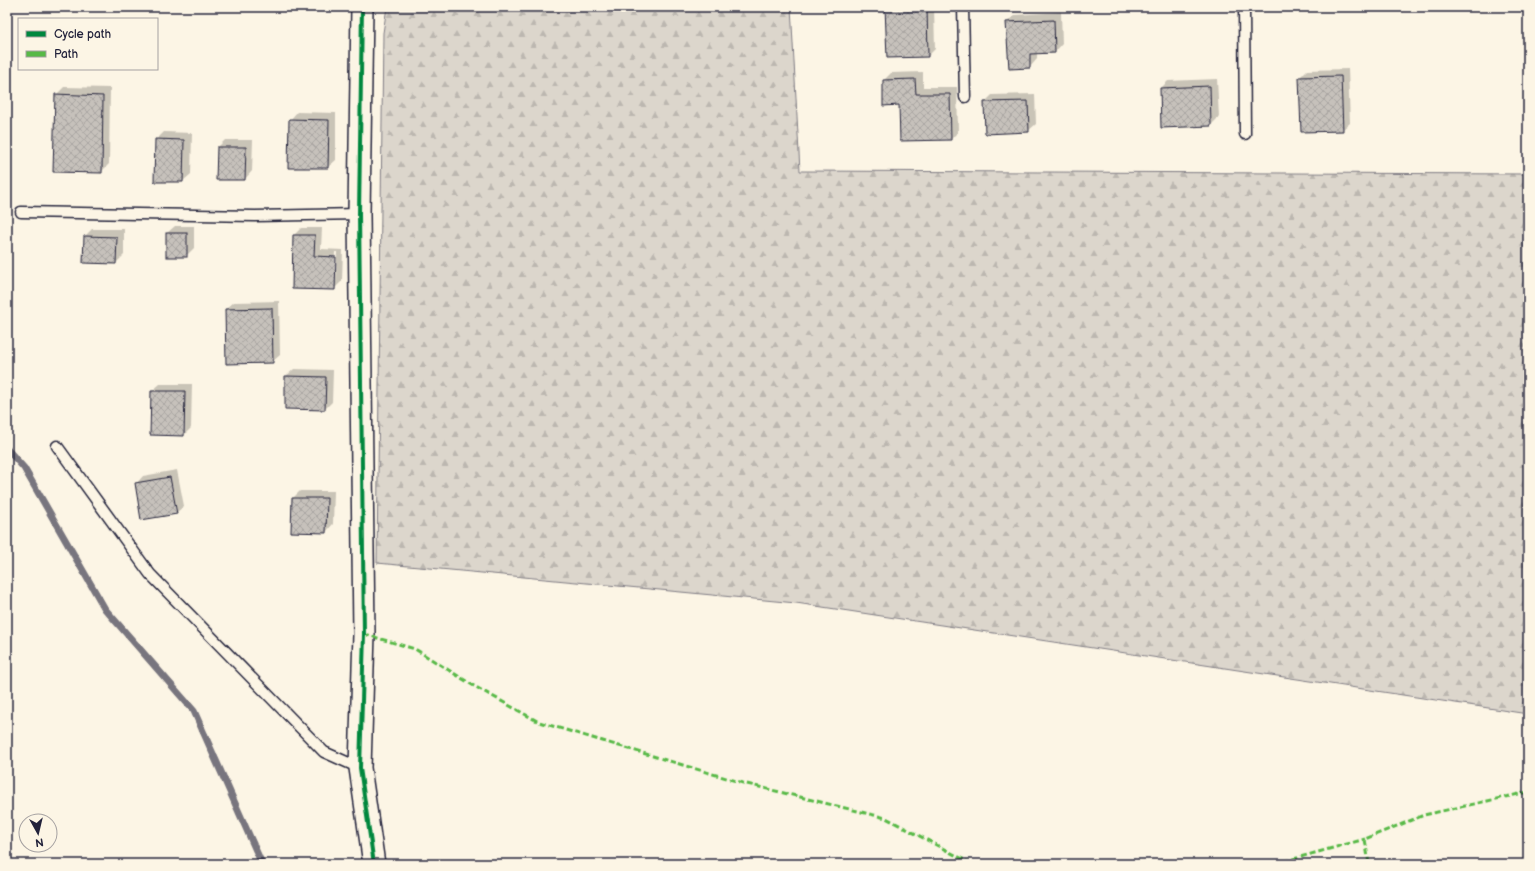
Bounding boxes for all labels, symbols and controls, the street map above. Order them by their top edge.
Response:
legend [18,18,158,70]
text: Cycle path [54,27,111,42]
text: Path [54,47,79,62]
north arrow [18,813,58,853]
text: N [34,835,44,849]

